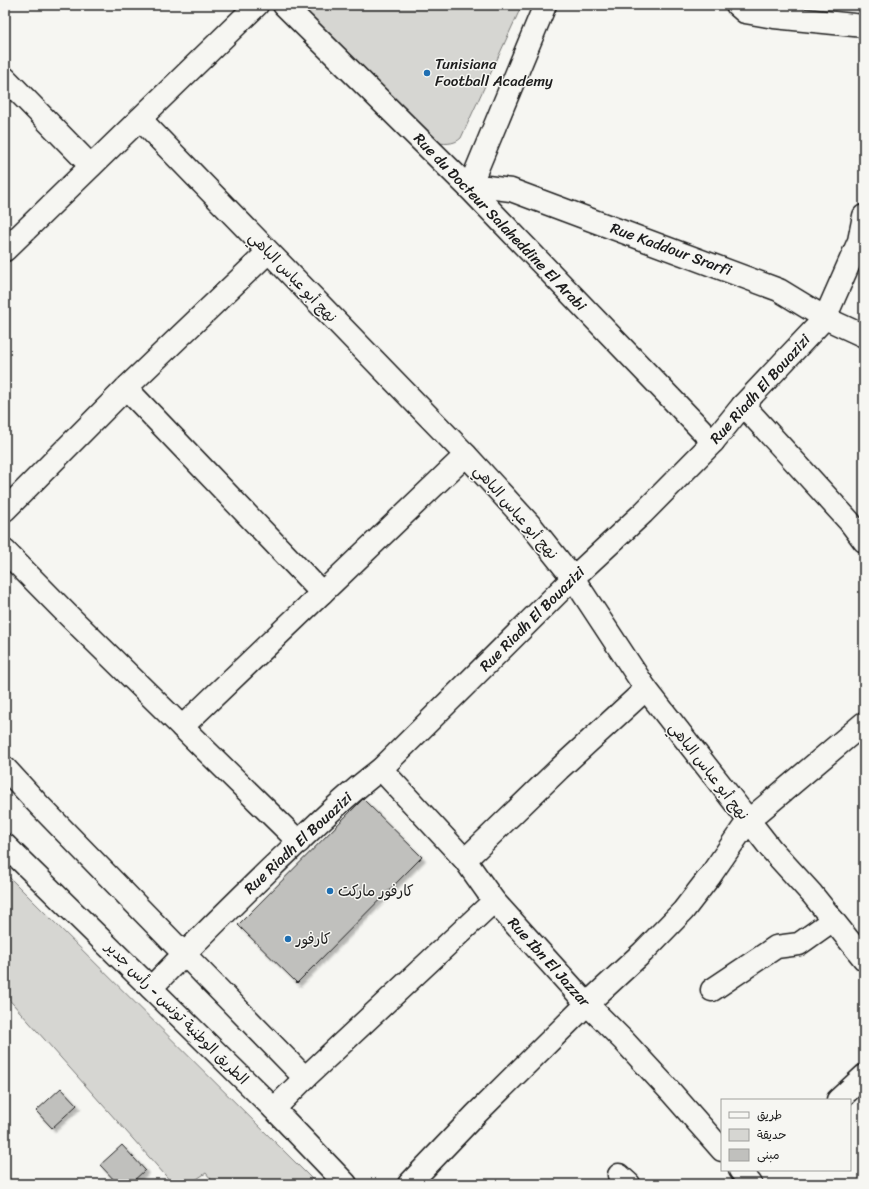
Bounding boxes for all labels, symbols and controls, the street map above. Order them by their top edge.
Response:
place label: Tunisiana Football Academy [435,51,553,94]
marker: Tunisiana Football Academy [422,68,432,78]
street label: Rue du Docteur Salaheddine El Arabi [407,127,593,318]
street label: Rue Kaddour Srarfi [607,215,736,283]
street label: نهج أبو عباس الباهي [242,225,344,329]
street label: Rue Riadh El Bouazizi [703,327,817,450]
street label: نهج أبو عباس الباهي [467,459,565,565]
street label: Rue Riadh El Bouazizi [473,559,592,678]
street label: نهج أبو عباس الباهي [662,716,756,826]
street label: Rue Riadh El Bouazizi [238,785,359,901]
place label: كارفور ماركت [338,878,414,904]
marker: كارفور ماركت [325,886,335,896]
street label: Rue Ibn El Jazzar [501,911,597,1014]
place label: كارفور [295,926,331,952]
street label: الطريق الوطنية تونس - رأس جدير [98,934,255,1091]
marker: كارفور [283,934,293,944]
legend [721,1099,851,1171]
text: طريق [757,1104,782,1126]
text: حديقة [757,1124,786,1146]
text: مبنى [757,1144,780,1166]

